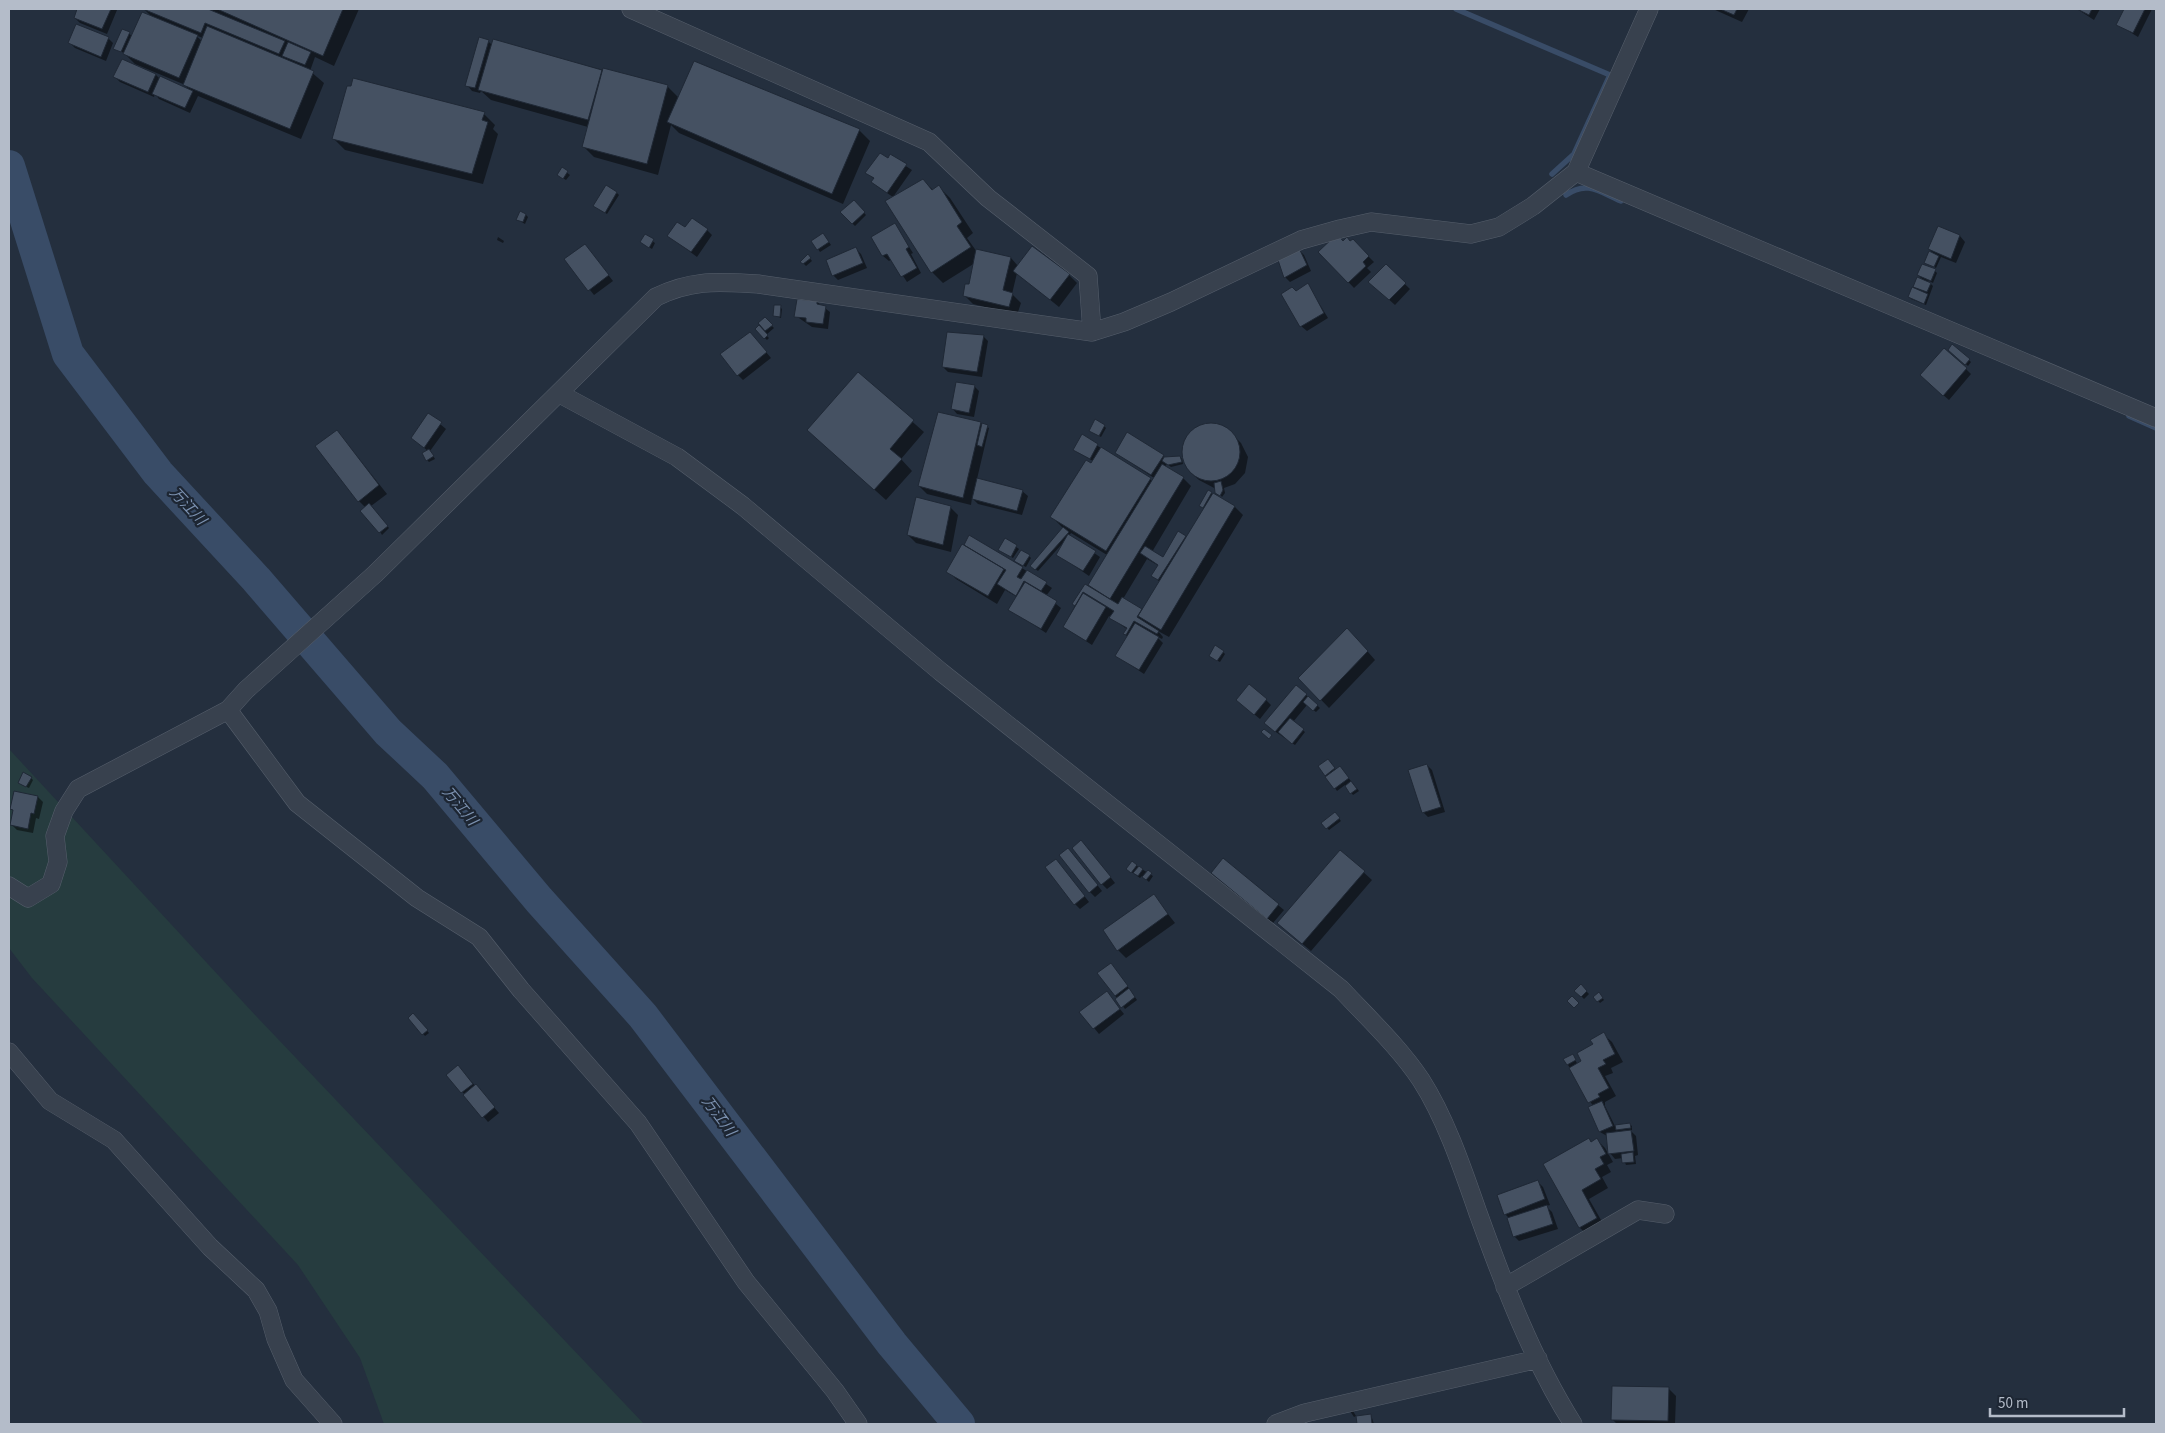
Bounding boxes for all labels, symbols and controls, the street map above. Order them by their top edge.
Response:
water label: 万江川 [165,483,212,531]
water label: 万江川 [437,782,483,832]
water label: 万江川 [697,1092,742,1142]
scale bar [1990,1386,2124,1418]
text: 50 m [1998,1393,2028,1414]

